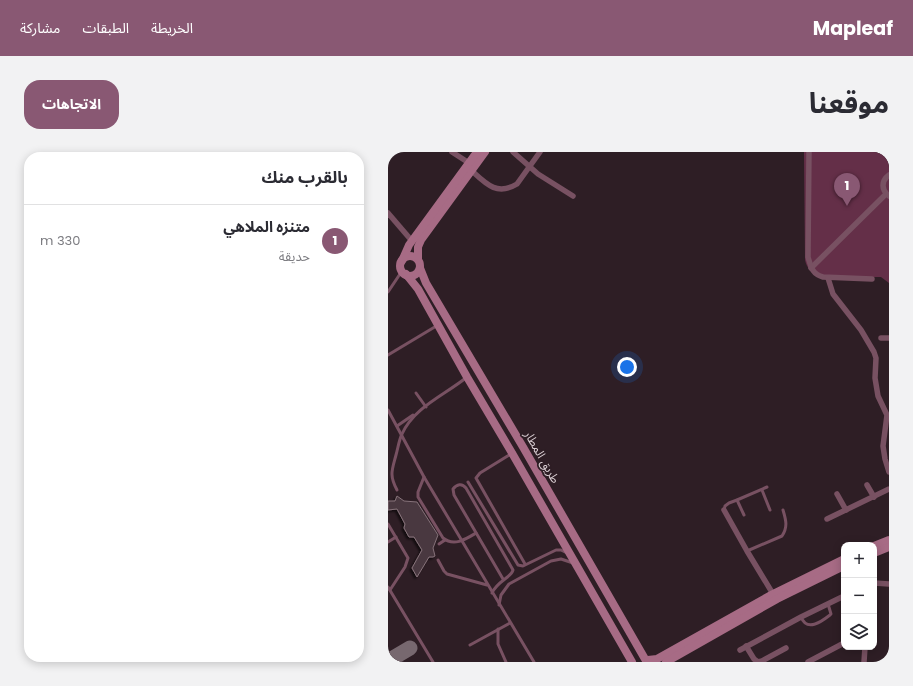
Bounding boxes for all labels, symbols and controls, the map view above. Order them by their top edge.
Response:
text: Mapleaf [813,15,893,42]
text: مشاركة [20,18,60,38]
text: الطبقات [82,18,129,38]
text: الخريطة [151,18,193,38]
button: الاتجاهات [24,80,119,129]
text: موقعنا [809,84,889,123]
text: بالقرب منك [262,165,348,189]
pin: 1 [834,173,860,206]
text: متنزه الملاهي [223,216,310,237]
text: 330 m [40,231,80,250]
text: 1 [333,231,337,250]
text: حديقة [279,247,310,266]
your location [617,357,637,377]
street label: طريق المطار [520,426,564,486]
map controls [841,542,877,650]
button: + [841,542,877,578]
button: − [841,578,877,614]
button: layers [841,614,877,650]

